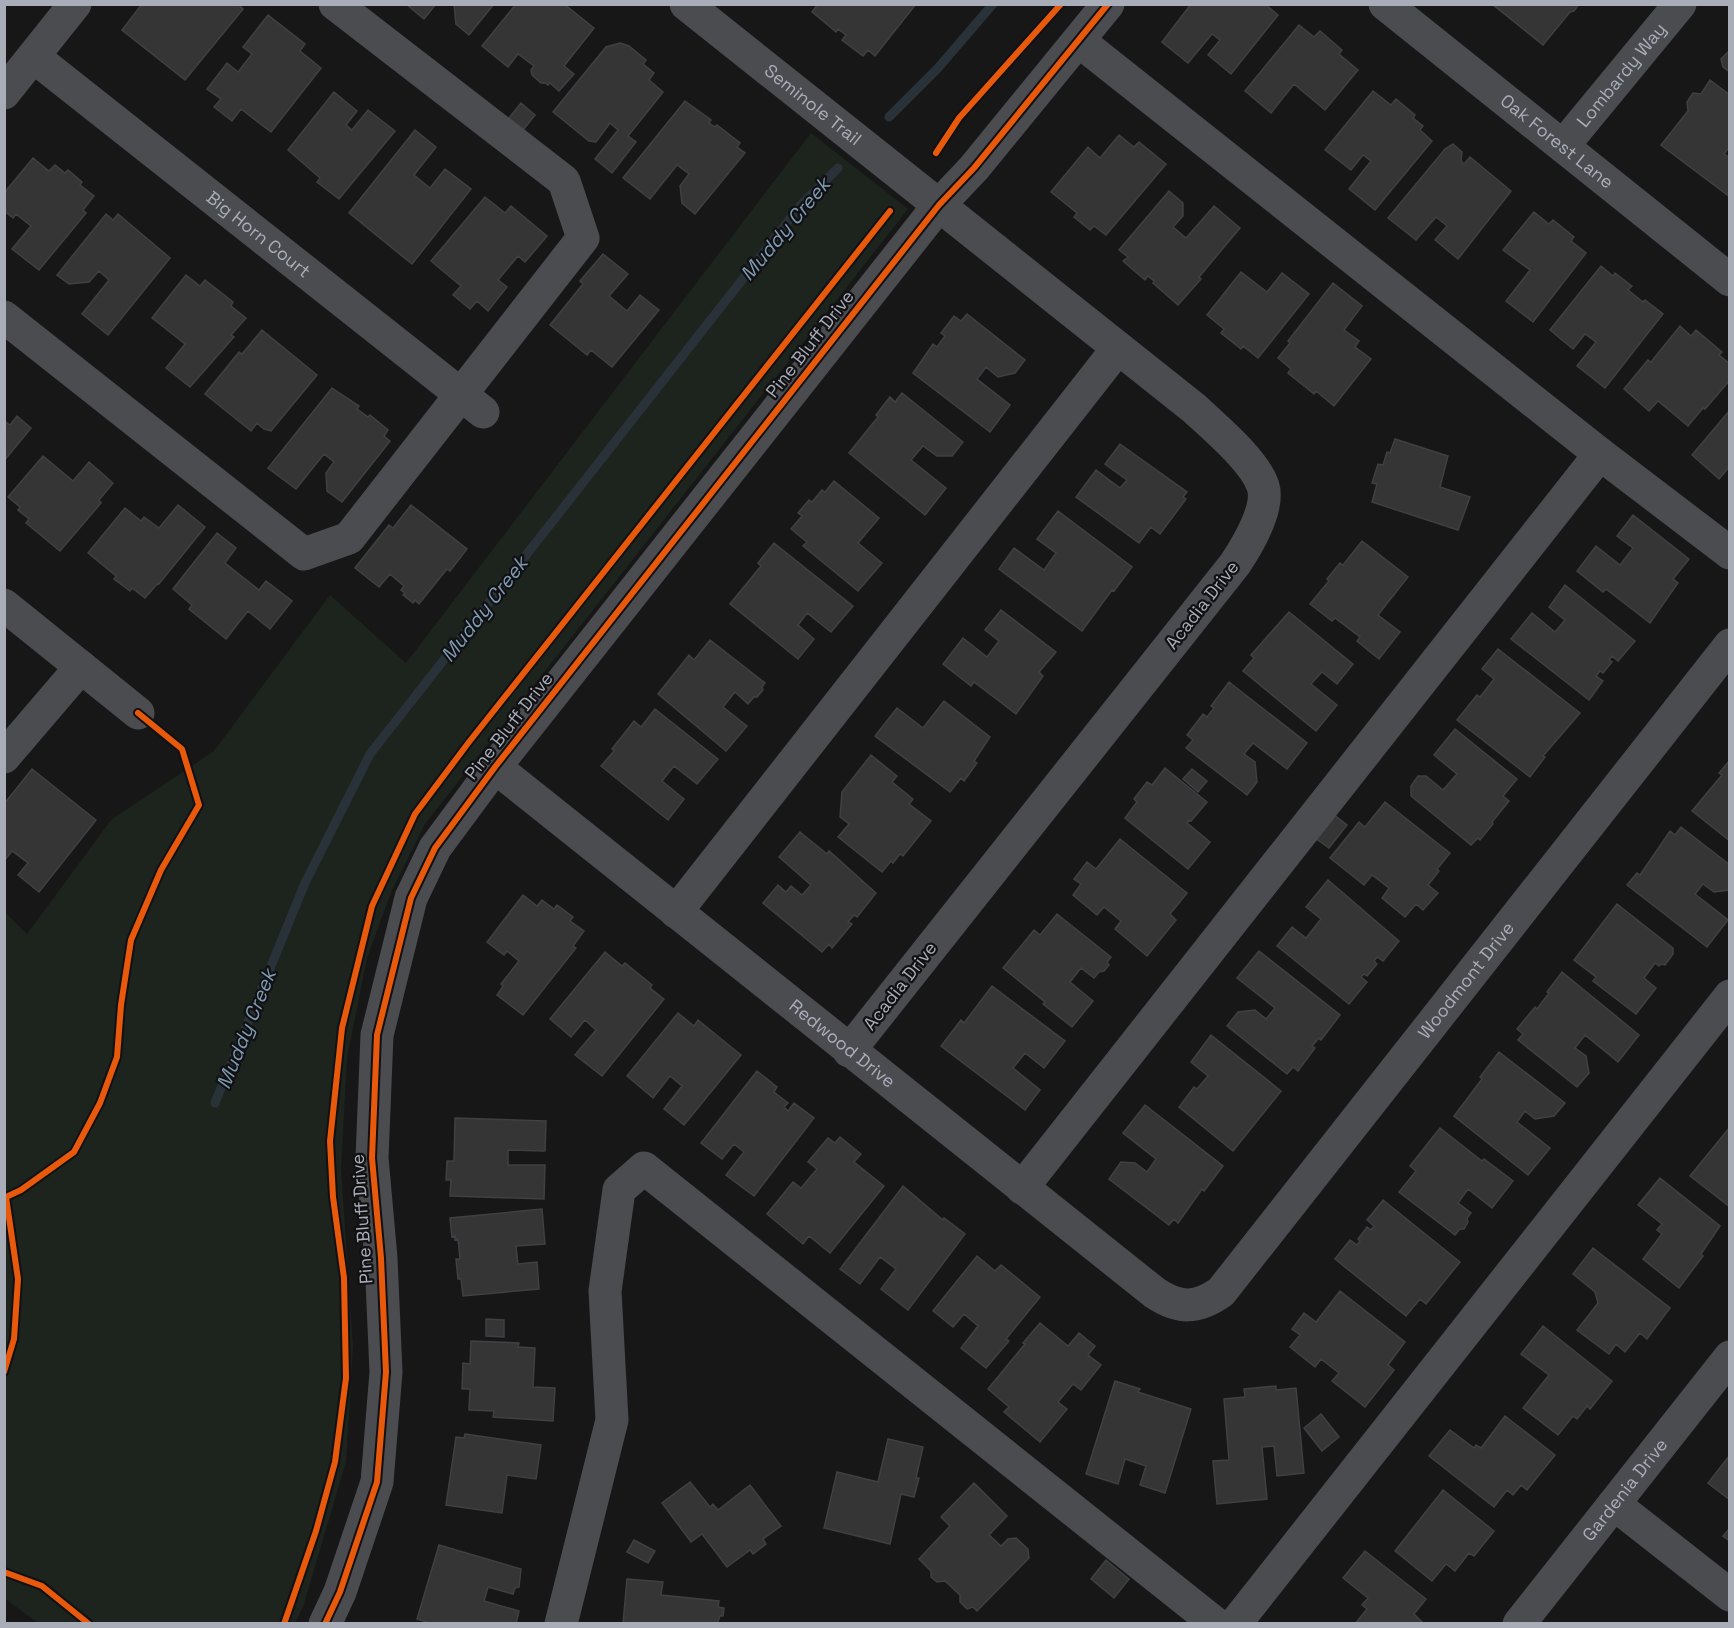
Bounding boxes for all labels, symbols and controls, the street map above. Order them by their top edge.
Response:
street label: Lombardy Way [1571,18,1671,132]
street label: Seminole Trail [760,59,866,150]
street label: Oak Forest Lane [1496,89,1618,193]
water label: Muddy Creek [734,170,837,286]
street label: Big Horn Court [202,186,316,282]
street label: Pine Bluff Drive [760,285,859,402]
water label: Muddy Creek [435,549,535,667]
street label: Acadia Drive [1160,556,1243,654]
street label: Pine Bluff Drive [459,667,558,784]
street label: Woodmont Drive [1413,917,1519,1043]
street label: Acadia Drive [858,937,941,1035]
water label: Muddy Creek [210,963,283,1093]
street label: Redwood Drive [785,994,900,1093]
street label: Pine Bluff Drive [345,1153,378,1285]
street label: Gardenia Drive [1577,1434,1672,1546]

